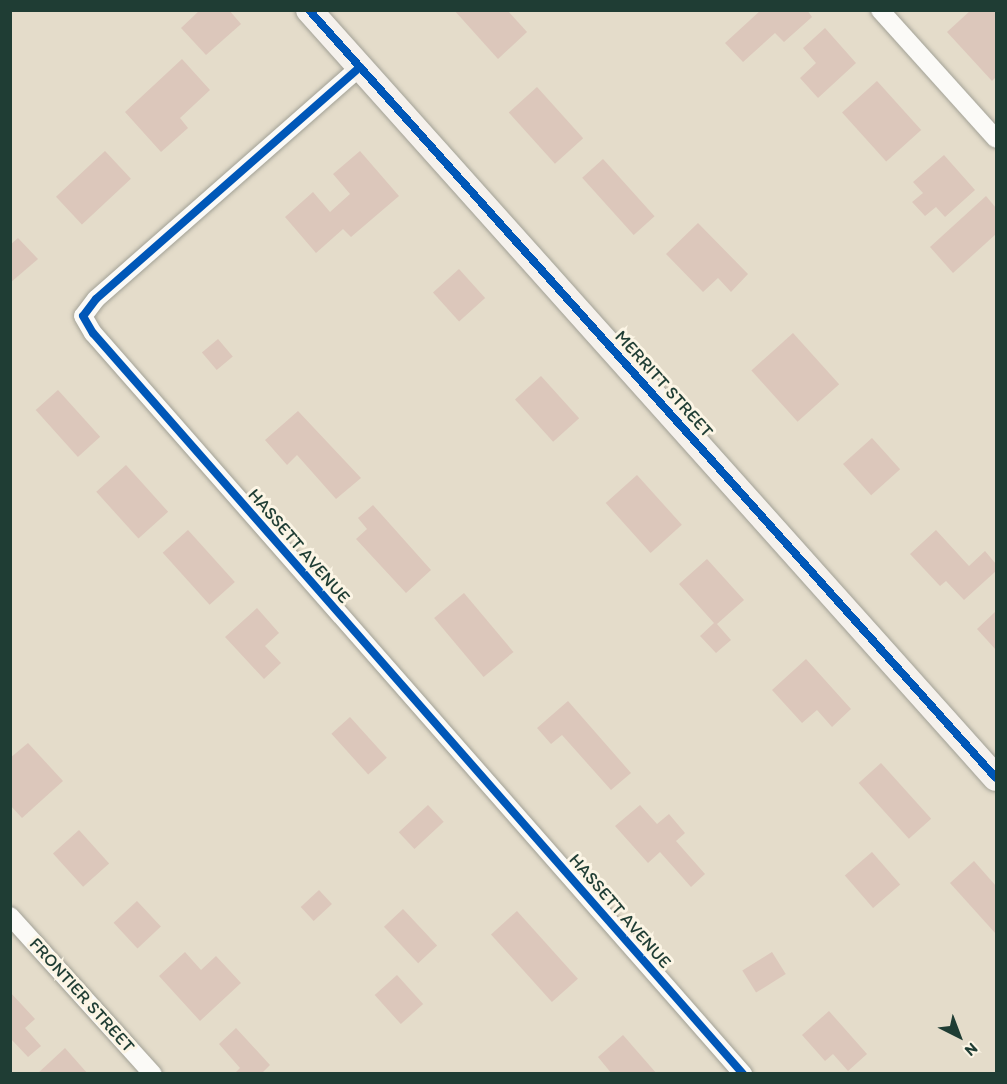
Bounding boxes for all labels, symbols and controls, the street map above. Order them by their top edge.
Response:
street label: MERRITT STREET [610,326,718,442]
street label: HASSETT AVENUE [244,485,354,607]
street label: HASSETT AVENUE [565,850,675,972]
street label: FRONTIER STREET [25,933,139,1057]
north arrow [929,1006,989,1066]
text: N [961,1039,982,1060]

